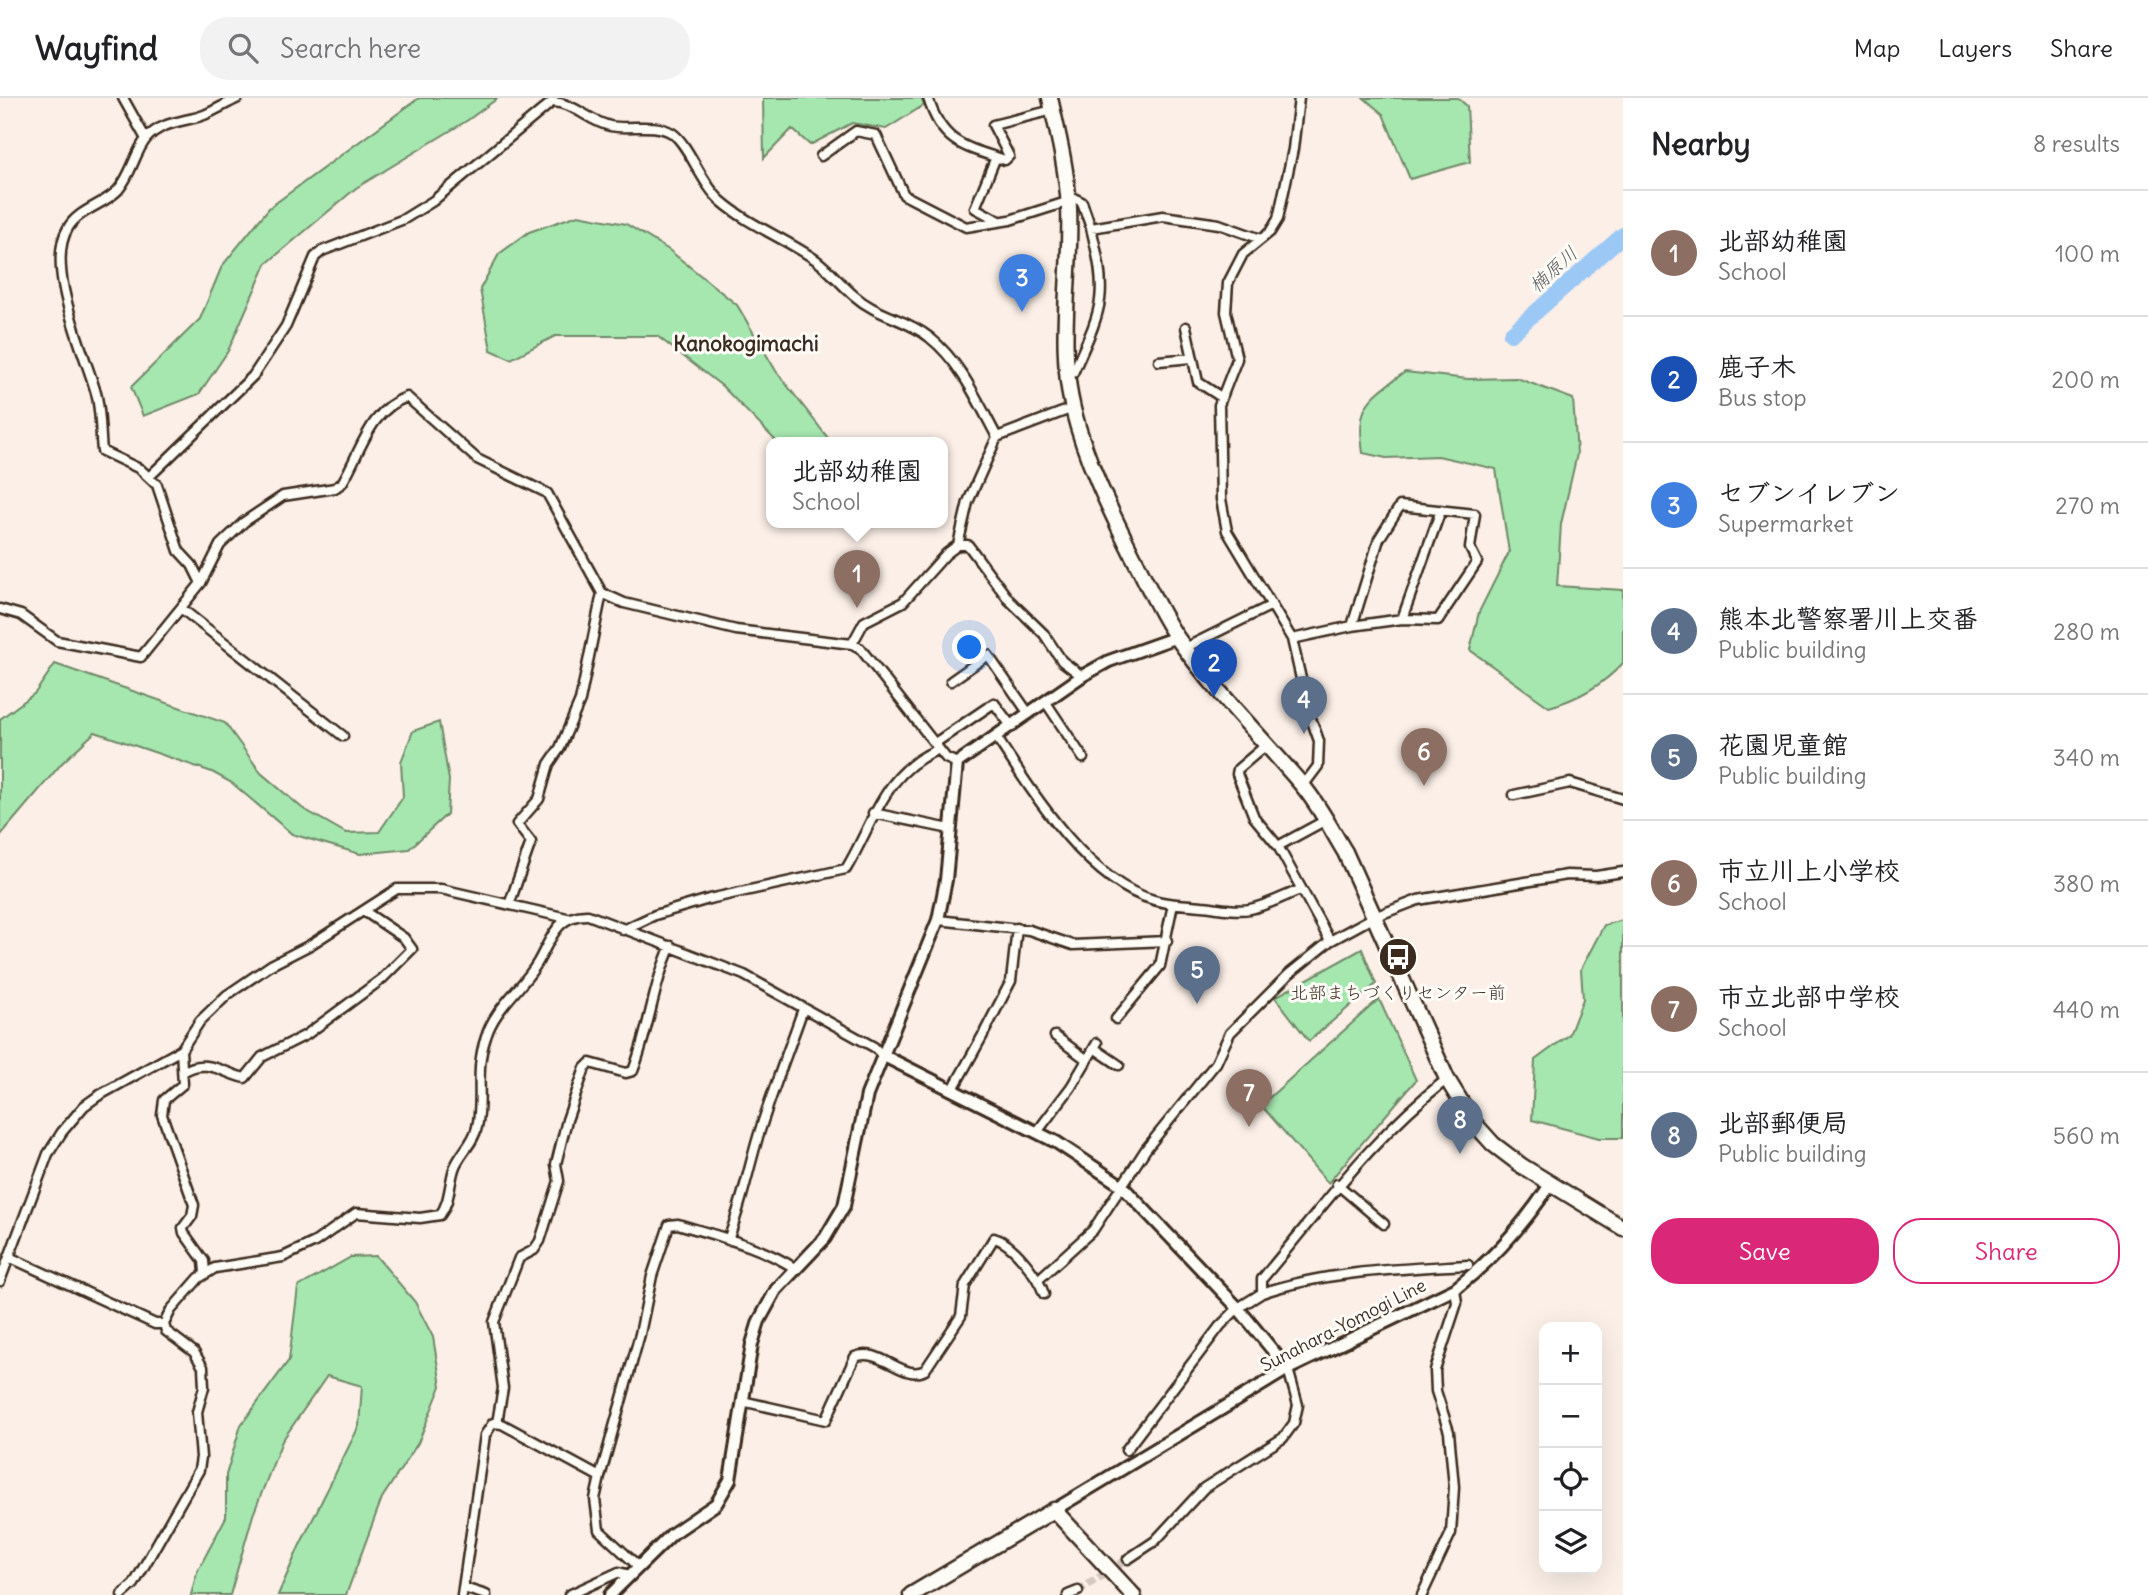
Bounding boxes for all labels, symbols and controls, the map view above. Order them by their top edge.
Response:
search box [200,17,690,80]
text: Wayfind [35,27,158,69]
icon: search [224,29,262,67]
text: Search here [280,32,421,65]
text: Map [1854,33,1900,63]
text: Layers [1938,33,2012,63]
text: Share [2050,33,2113,63]
text: Nearby [1651,125,1751,163]
text: 8 results [2033,129,2120,158]
text: 北部幼稚園 [1718,224,1848,257]
text: 1 [1669,239,1679,268]
text: 100 m [2055,239,2120,268]
water label: 楠原川 [1524,241,1582,297]
pin: 3 [999,254,1045,312]
text: School [1718,257,1787,286]
district label: Kanokogimachi [673,330,819,357]
text: 鹿子木 [1718,350,1796,383]
text: 2 [1668,365,1680,394]
text: 200 m [2051,365,2120,394]
text: Bus stop [1718,383,1807,412]
popup [766,437,948,528]
text: 北部幼稚園 [792,454,922,487]
text: セブンイレブン [1718,476,1900,509]
text: School [792,487,861,516]
text: 3 [1667,491,1681,520]
text: 270 m [2055,491,2120,520]
text: Supermarket [1718,509,1854,538]
pin: 1 [834,550,880,608]
text: 熊本北警察署川上交番 [1718,602,1978,635]
text: 4 [1667,617,1681,646]
text: 280 m [2053,617,2120,646]
your location [952,630,986,664]
text: Public building [1718,635,1867,664]
pin: 2 [1191,639,1237,697]
pin: 4 [1281,676,1327,734]
pin: 6 [1401,728,1447,786]
text: 花園児童館 [1718,728,1848,761]
text: 5 [1667,743,1681,772]
text: 340 m [2053,743,2120,772]
text: Public building [1718,761,1867,790]
text: 市立川上小学校 [1718,854,1900,887]
text: 6 [1667,869,1681,898]
text: 380 m [2053,869,2120,898]
text: School [1718,887,1787,916]
bus stop icon: 北部まちづくりセンター前 [1377,936,1419,978]
pin: 5 [1174,946,1220,1004]
text: 市立北部中学校 [1718,980,1900,1013]
place label: 北部まちづくりセンター前 [1290,981,1506,1004]
text: 7 [1668,995,1680,1024]
text: 440 m [2053,995,2120,1024]
text: School [1718,1013,1787,1042]
pin: 7 [1226,1069,1272,1127]
pin: 8 [1437,1096,1483,1154]
text: 北部郵便局 [1718,1106,1848,1139]
text: 8 [1667,1121,1681,1150]
text: 560 m [2053,1121,2120,1150]
text: Public building [1718,1139,1867,1168]
button: Save [1651,1218,1879,1284]
button: Share [1893,1218,2120,1284]
street label: Sunahara-Yomogi Line [1256,1273,1430,1377]
map controls [1539,1322,1602,1574]
button: + [1539,1322,1602,1385]
button: − [1539,1385,1602,1448]
button: locate [1539,1448,1602,1511]
button: layers [1539,1511,1602,1574]

